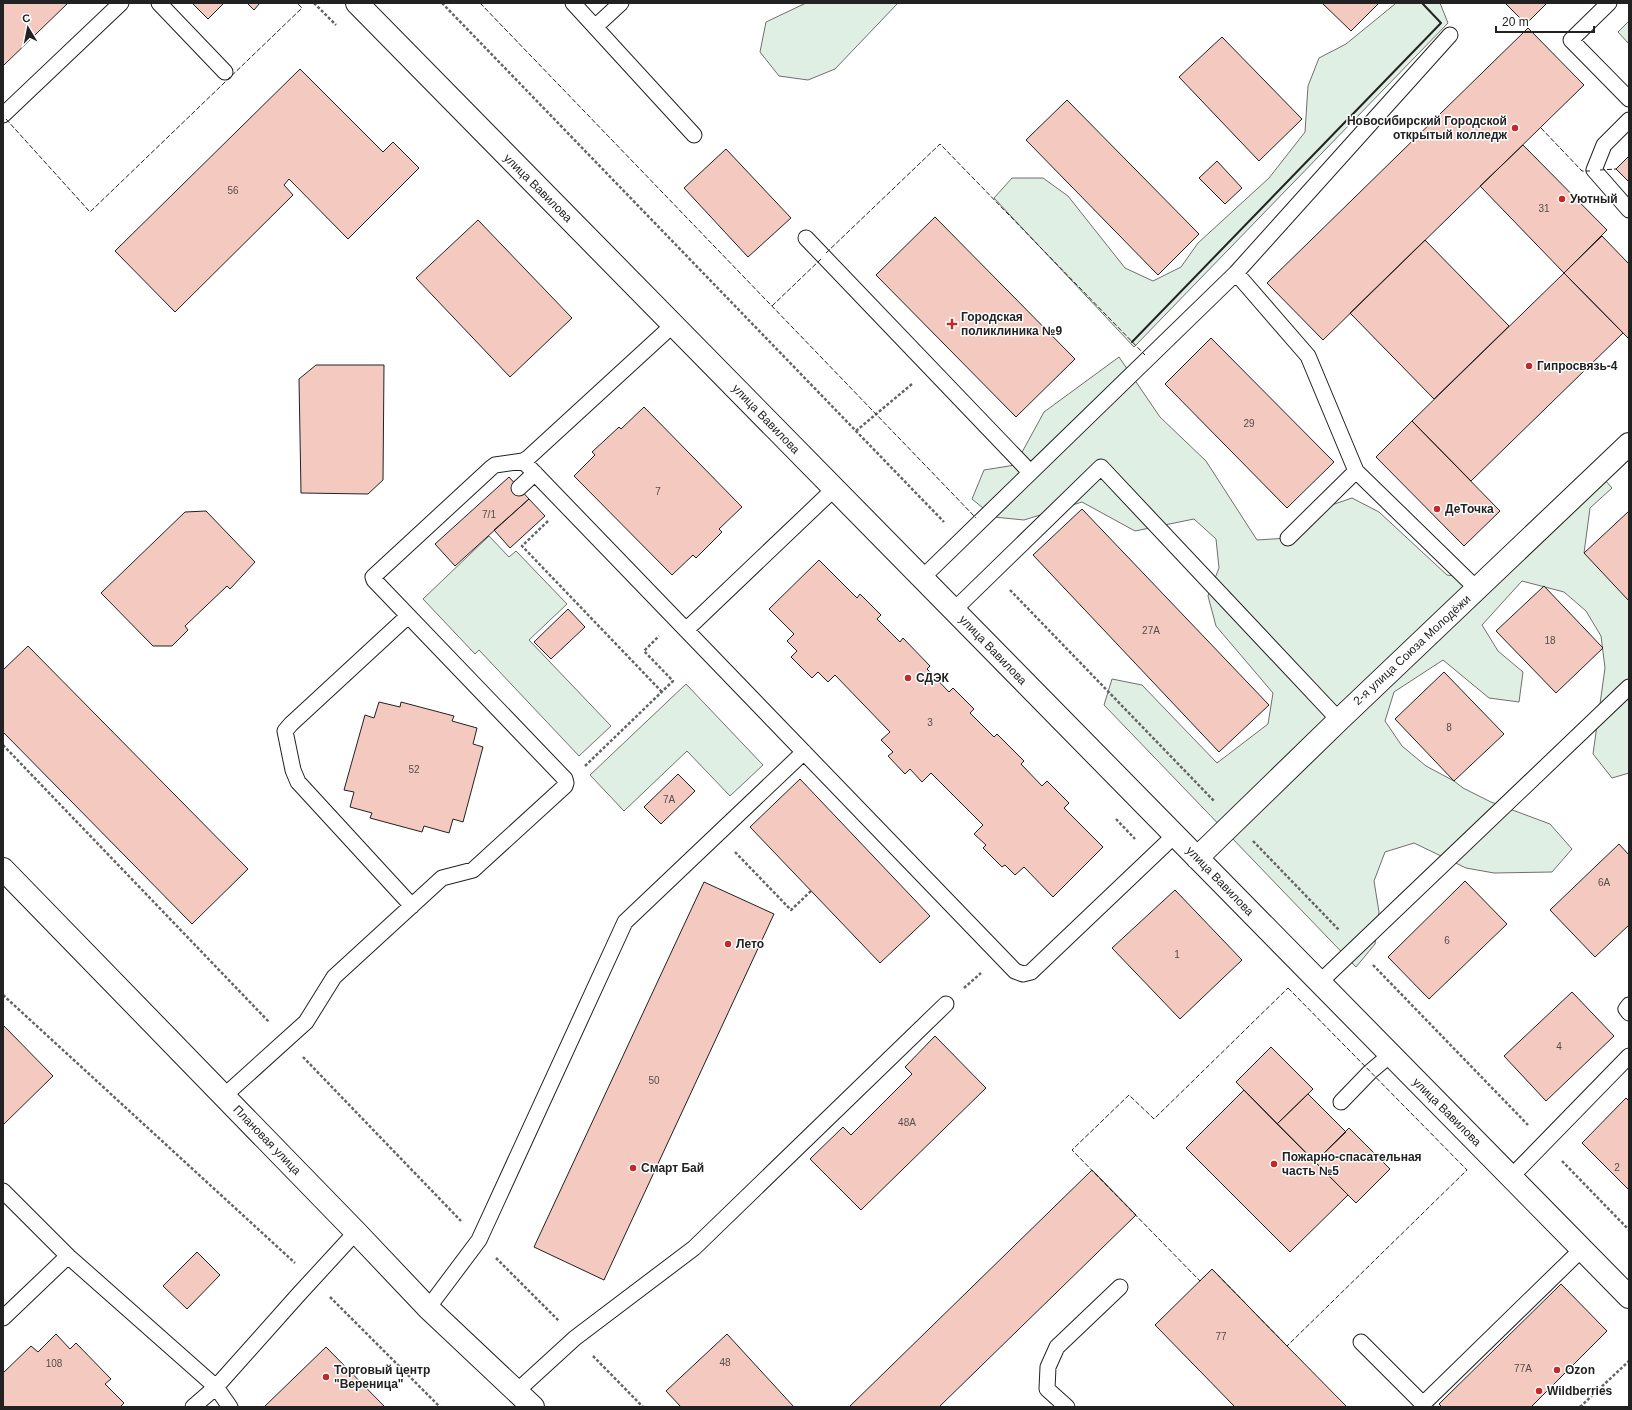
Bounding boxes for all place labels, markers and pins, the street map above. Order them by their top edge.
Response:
place label: Новосибирский Городской открытый колледж [1347,114,1507,142]
marker: Новосибирский Городской открытый колледж [1510,123,1520,133]
place label: Уютный [1570,192,1618,206]
marker: Уютный [1557,194,1567,204]
place label: Городская поликлиника №9 [961,310,1062,338]
marker: Городская поликлиника №9 [946,318,958,330]
place label: Гипросвязь-4 [1537,359,1618,373]
marker: Гипросвязь-4 [1524,361,1534,371]
place label: ДеТочка [1445,502,1494,516]
marker: ДеТочка [1432,504,1442,514]
place label: СДЭК [916,671,950,685]
marker: СДЭК [903,673,913,683]
place label: Лето [736,937,764,951]
marker: Лето [723,939,733,949]
place label: Пожарно-спасательная часть №5 [1282,1150,1422,1178]
marker: Пожарно-спасательная часть №5 [1269,1159,1279,1169]
place label: Смарт Бай [641,1161,704,1175]
marker: Смарт Бай [628,1163,638,1173]
place label: Торговый центр "Вереница" [334,1363,430,1391]
place label: Ozon [1565,1363,1595,1377]
marker: Ozon [1552,1365,1562,1375]
marker: Торговый центр "Вереница" [321,1372,331,1382]
place label: Wildberries [1547,1384,1613,1398]
marker: Wildberries [1534,1386,1544,1396]

